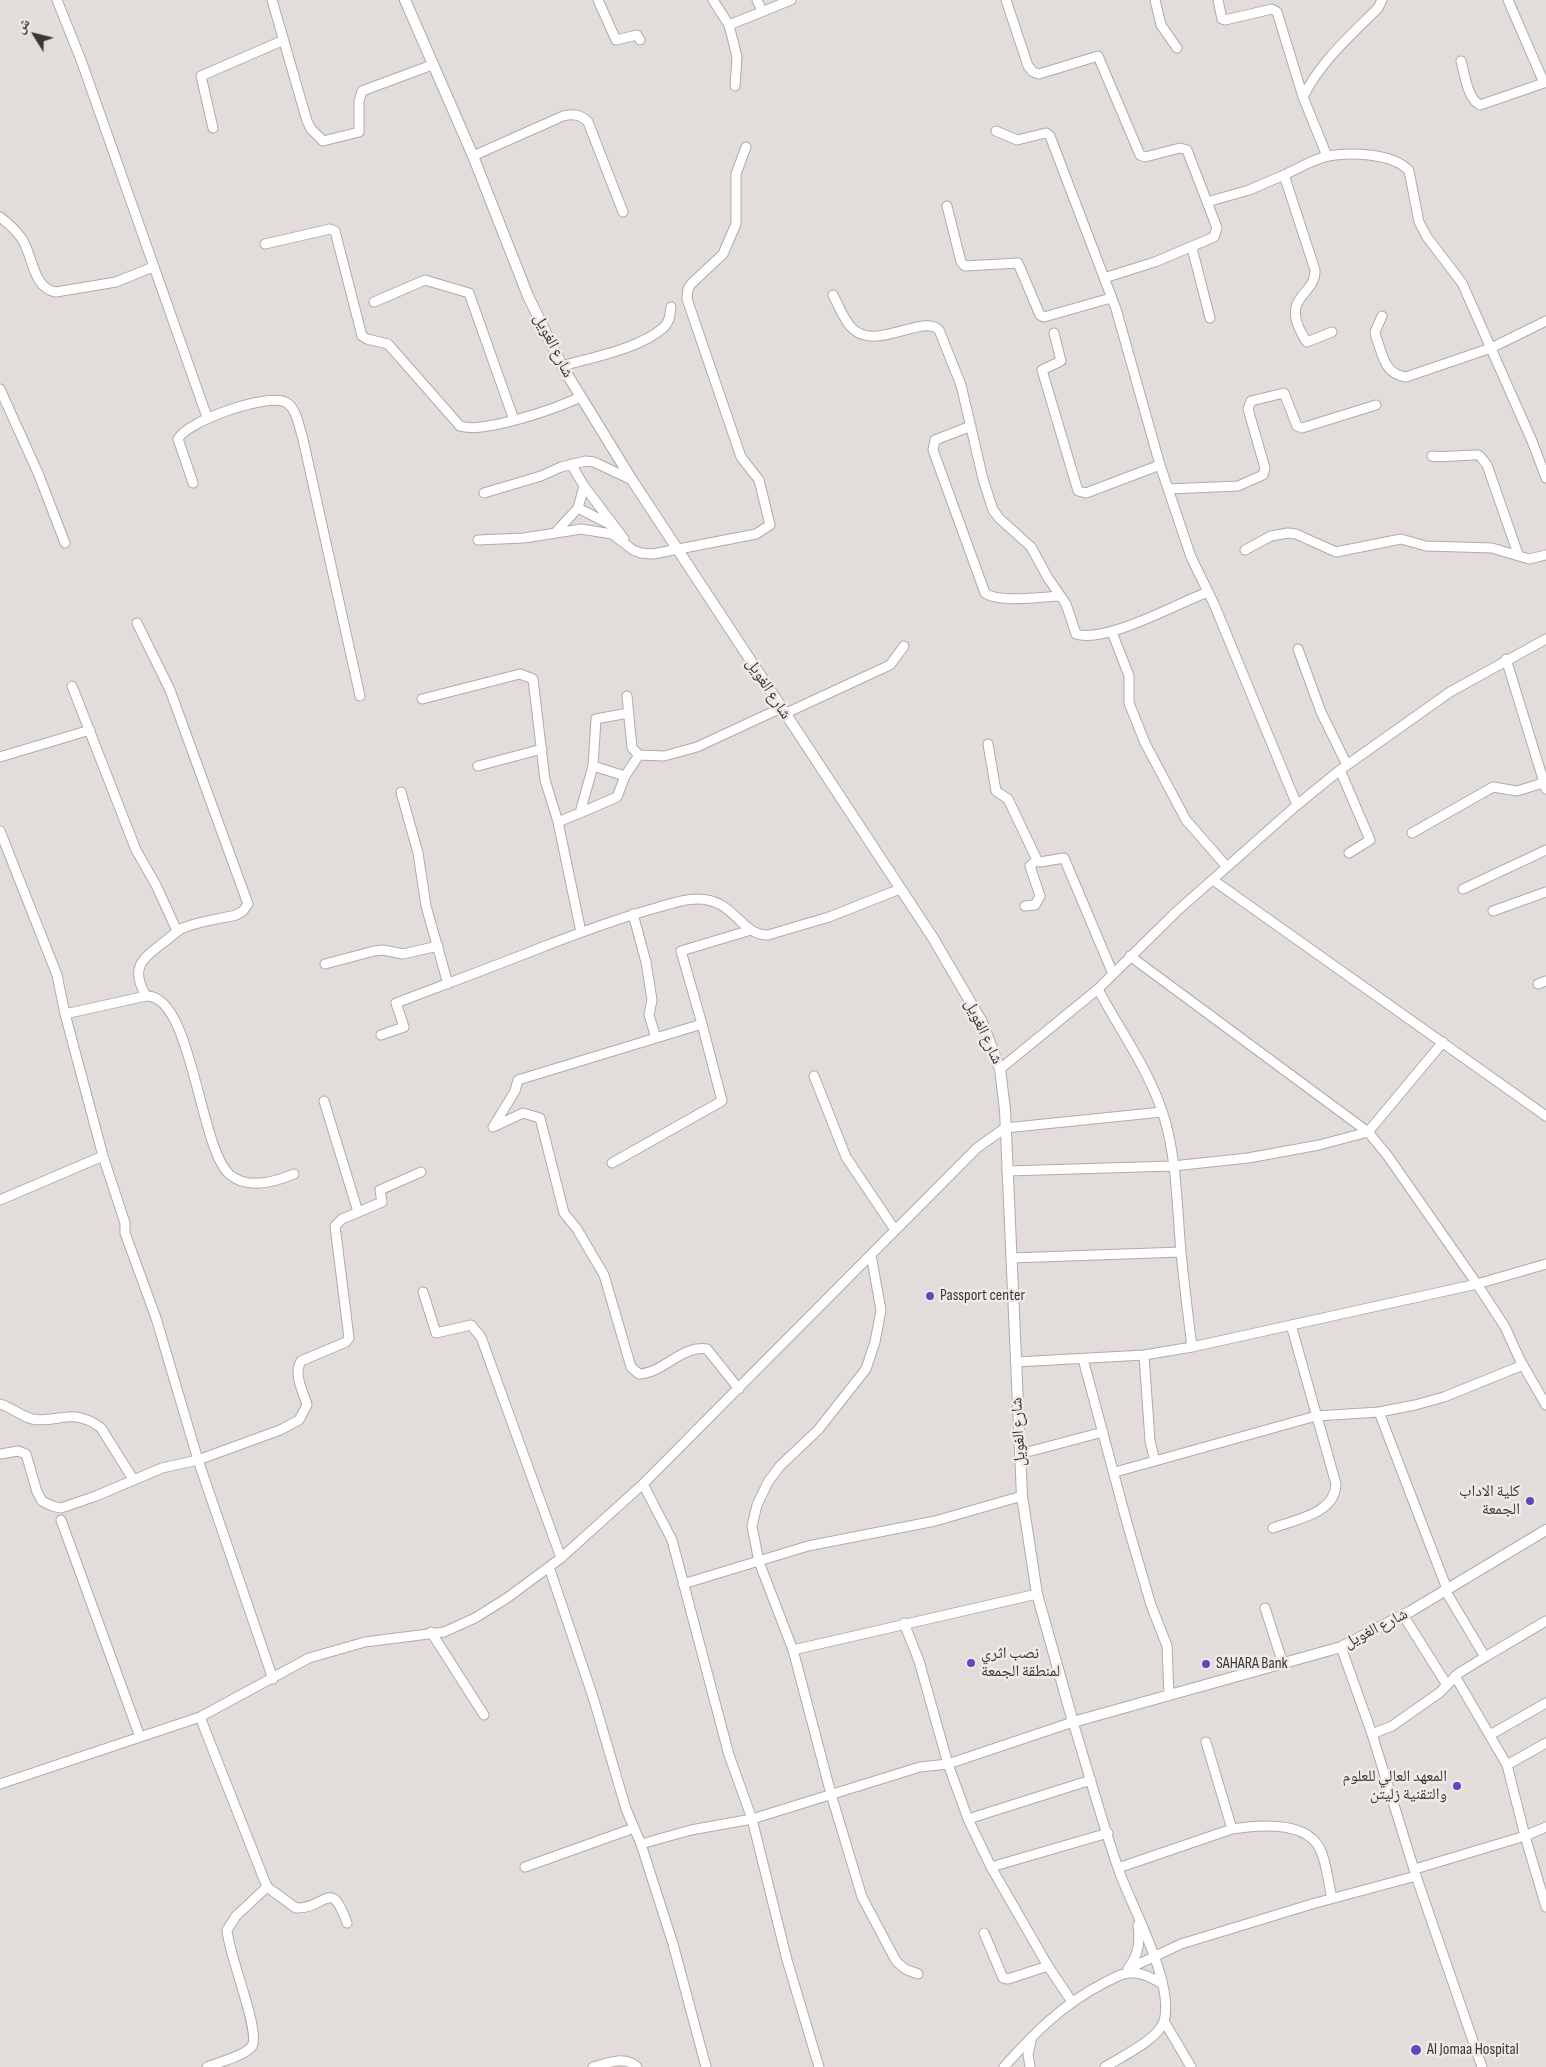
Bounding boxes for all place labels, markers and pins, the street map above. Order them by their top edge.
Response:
place label: Passport center [940,1286,1025,1306]
marker: Passport center [924,1290,936,1302]
place label: كلية اﻻداب الجمعة [1459,1482,1520,1520]
marker: كلية اﻻداب الجمعة [1524,1495,1536,1507]
place label: نصب اثري لمنطقة الجمعة [981,1644,1060,1682]
place label: SAHARA Bank [1216,1654,1288,1674]
marker: نصب اثري لمنطقة الجمعة [965,1657,977,1669]
marker: SAHARA Bank [1200,1658,1212,1670]
place label: المعهد العالي للعلوم والتقنية زليتن [1342,1767,1447,1805]
marker: المعهد العالي للعلوم والتقنية زليتن [1451,1780,1463,1792]
place label: Al Jomaa Hospital [1427,2040,1519,2060]
marker: Al Jomaa Hospital [1409,2043,1423,2057]

